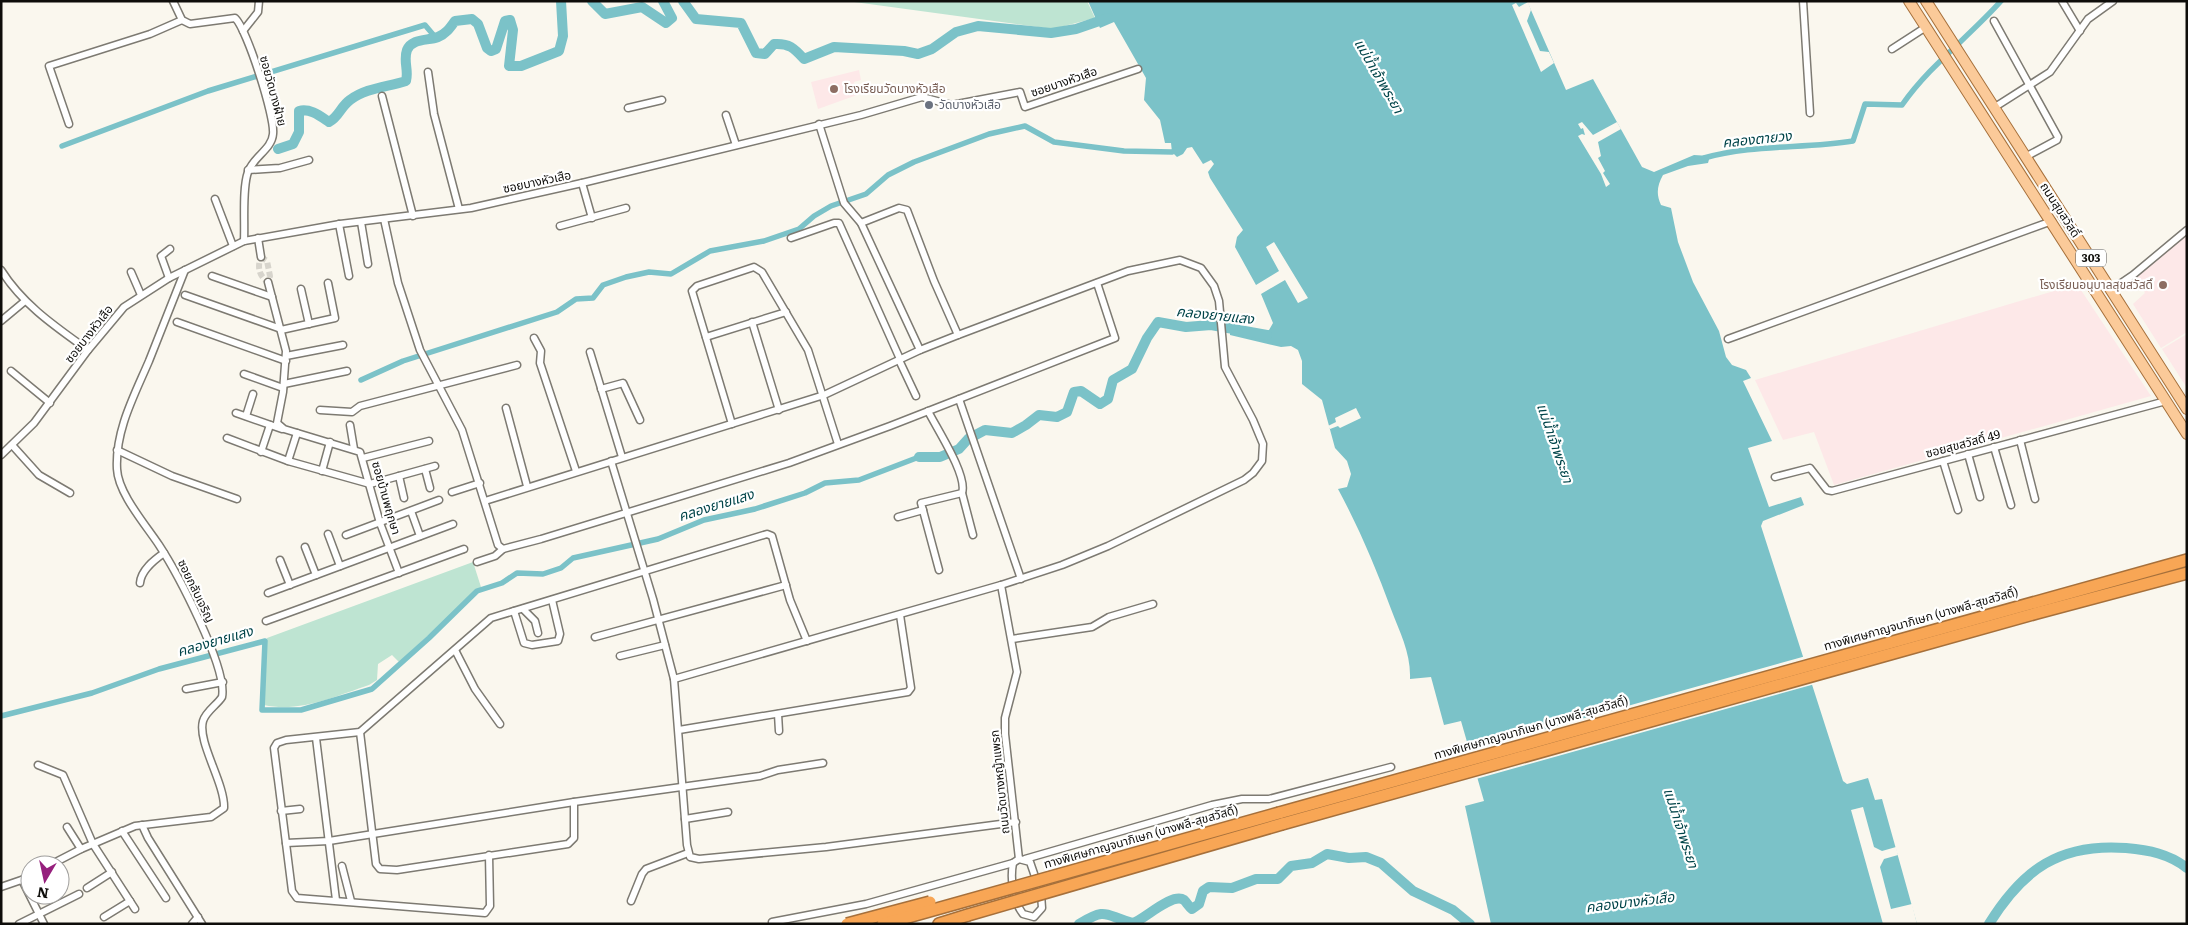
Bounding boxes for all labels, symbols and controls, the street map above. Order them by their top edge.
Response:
water label: แม่น้ำเจ้าพระยา [1350,35,1410,118]
street label: ซอยวัดบางฝ้าย [256,53,292,128]
street label: ซอยบางหัวเสือ [1028,61,1100,101]
place label: โรงเรียนวัดบางหัวเสือ [844,79,946,97]
marker: โรงเรียนวัดบางหัวเสือ [828,83,840,95]
place label: วัดบางหัวเสือ [939,95,1001,113]
marker: วัดบางหัวเสือ [923,99,935,111]
water label: คลองตายวง [1721,124,1794,152]
street label: ซอยบางหัวเสือ [501,165,573,197]
street label: ถนนสุขสวัสดิ์ [2036,178,2085,241]
road number: 303 [2076,250,2106,266]
place label: โรงเรียนอนุบาลสุขสวัสดิ์ [2040,275,2153,293]
marker: โรงเรียนอนุบาลสุขสวัสดิ์ [2157,279,2169,291]
street label: ซอยบางหัวเสือ [60,300,117,366]
water label: คลองยายแสง [1175,300,1256,328]
water label: แม่น้ำเจ้าพระยา [1533,400,1579,486]
street label: ซอยสุขสวัสดิ์ 49 [1923,424,2002,462]
street label: ซอยบ้านพฤกษา [368,459,406,536]
water label: คลองยายแสง [676,483,757,525]
street label: ซอยกลับเจริญ [174,556,220,625]
street label: ทางพิเศษกาญจนาภิเษก (บางพลี-สุขสวัสดิ์) [1821,582,2020,654]
water label: คลองยายแสง [175,619,256,660]
street label: ทางพิเศษกาญจนาภิเษก (บางพลี-สุขสวัสดิ์) [1431,691,1630,763]
street label: ถนนวัดบางหญ้าแพรก [985,729,1013,835]
water label: แม่น้ำเจ้าพระยา [1660,785,1705,871]
street label: ทางพิเศษกาญจนาภิเษก (บางพลี-สุขสวัสดิ์) [1041,800,1240,872]
north arrow [20,855,70,905]
text: N [35,883,50,905]
water label: คลองบางหัวเสือ [1585,886,1676,916]

